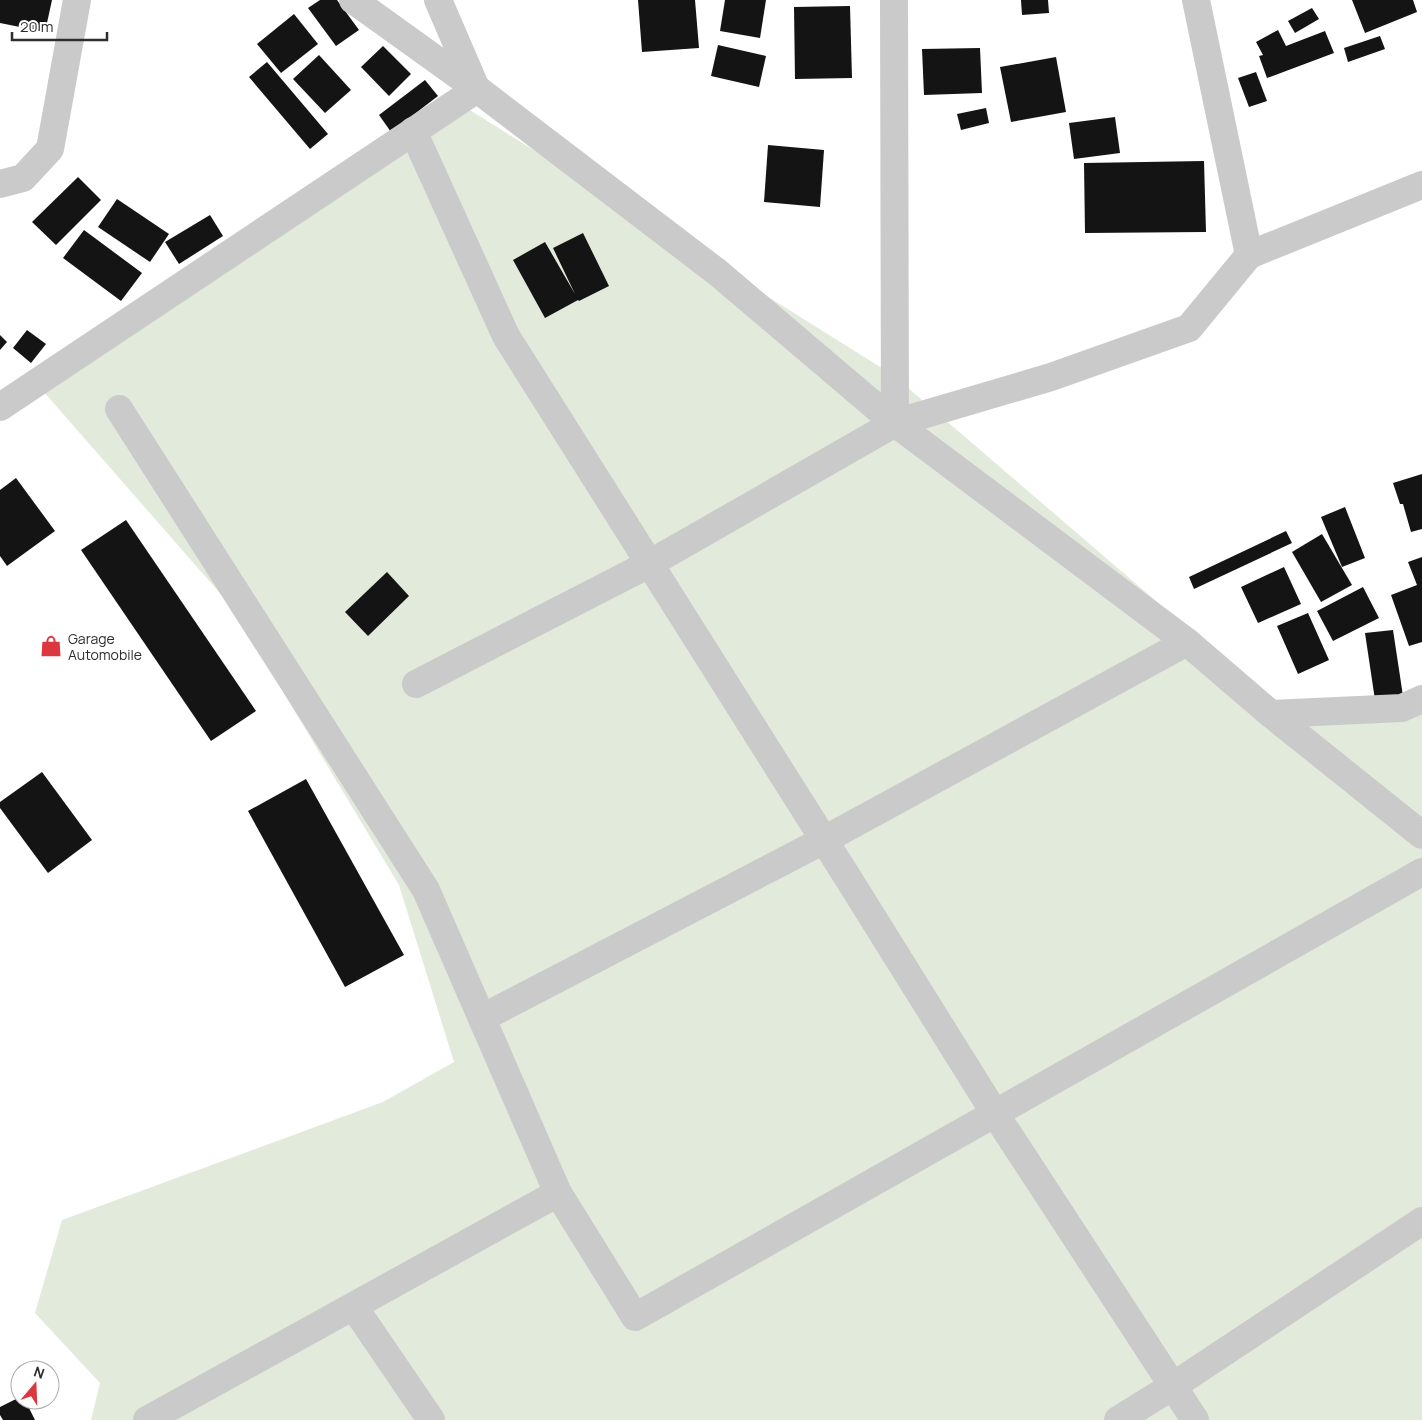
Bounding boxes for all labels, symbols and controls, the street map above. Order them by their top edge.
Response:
scale bar [12,10,108,42]
text: 20 m [20,16,53,37]
place label: Garage Automobile [68,629,142,664]
shop icon: Garage Automobile [38,633,64,659]
north arrow [10,1360,60,1410]
text: N [32,1362,47,1383]

